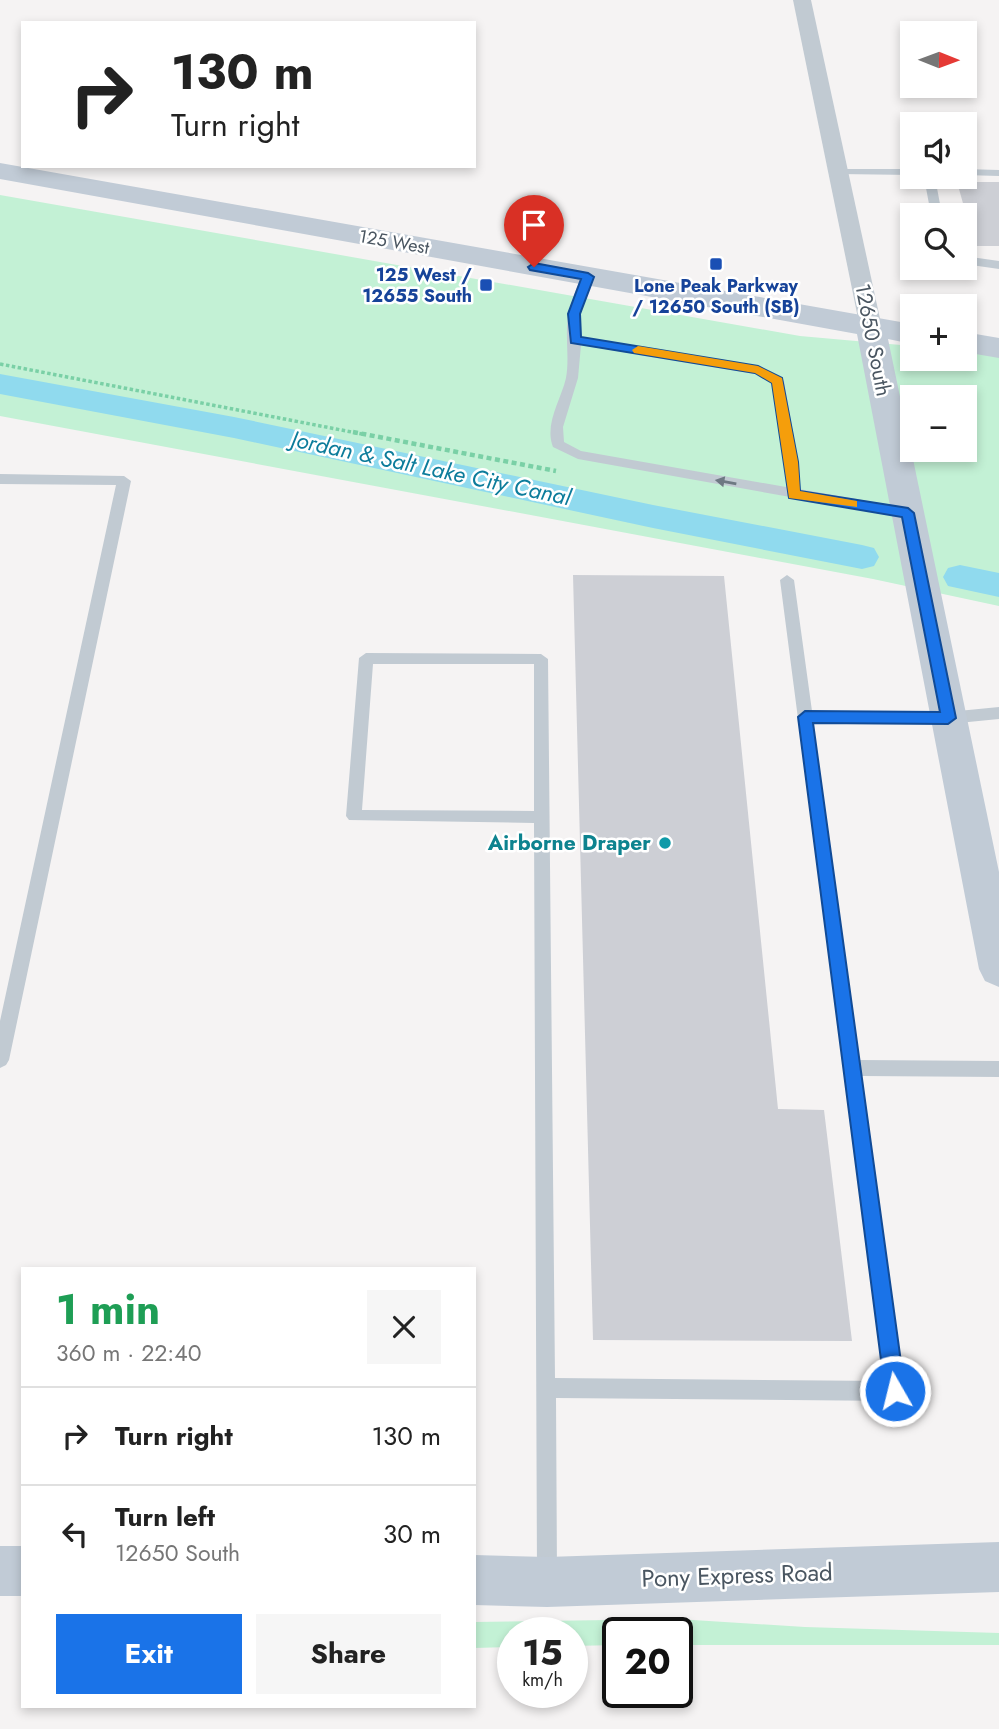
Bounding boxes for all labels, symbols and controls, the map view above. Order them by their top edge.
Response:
north arrow [900,21,976,98]
map controls [900,21,977,462]
text: 130 m [171,37,314,107]
icon: right [56,49,147,140]
text: Turn right [171,102,300,148]
button: sound [900,112,977,189]
pin [504,195,564,267]
button: search [900,203,977,280]
icon: arrive [515,206,553,244]
street label: 125 West [357,223,432,261]
marker: Lone Peak Parkway / 12650 South (SB) [708,256,724,272]
place label: 125 West / 12655 South [362,262,472,309]
place label: Lone Peak Parkway / 12650 South (SB) [632,273,800,320]
marker: 125 West / 12655 South [478,277,494,293]
street label: 12650 South [847,281,899,399]
button: + [900,294,977,371]
button: − [900,385,977,462]
water label: Jordan & Salt Lake City Canal [284,421,575,514]
one-way arrow [715,476,737,487]
place label: Airborne Draper [487,828,651,858]
marker: Airborne Draper [657,835,673,851]
text: 1 min [56,1279,160,1340]
button: close [367,1290,441,1364]
text: 360 m · 22:40 [56,1336,201,1370]
position arrow [858,1354,932,1428]
icon: right [56,1417,94,1455]
text: Turn right [115,1417,233,1455]
text: 130 m [371,1417,441,1455]
text: Turn left [115,1498,215,1536]
icon: left [56,1515,94,1553]
text: 30 m [383,1515,441,1553]
text: 12650 South [115,1536,240,1570]
street label: Pony Express Road [641,1554,833,1596]
button: Exit [56,1614,242,1694]
button: Share [256,1614,441,1694]
speed limit sign: 20 [602,1617,693,1708]
text: 15 [522,1628,563,1678]
text: km/h [522,1667,563,1693]

